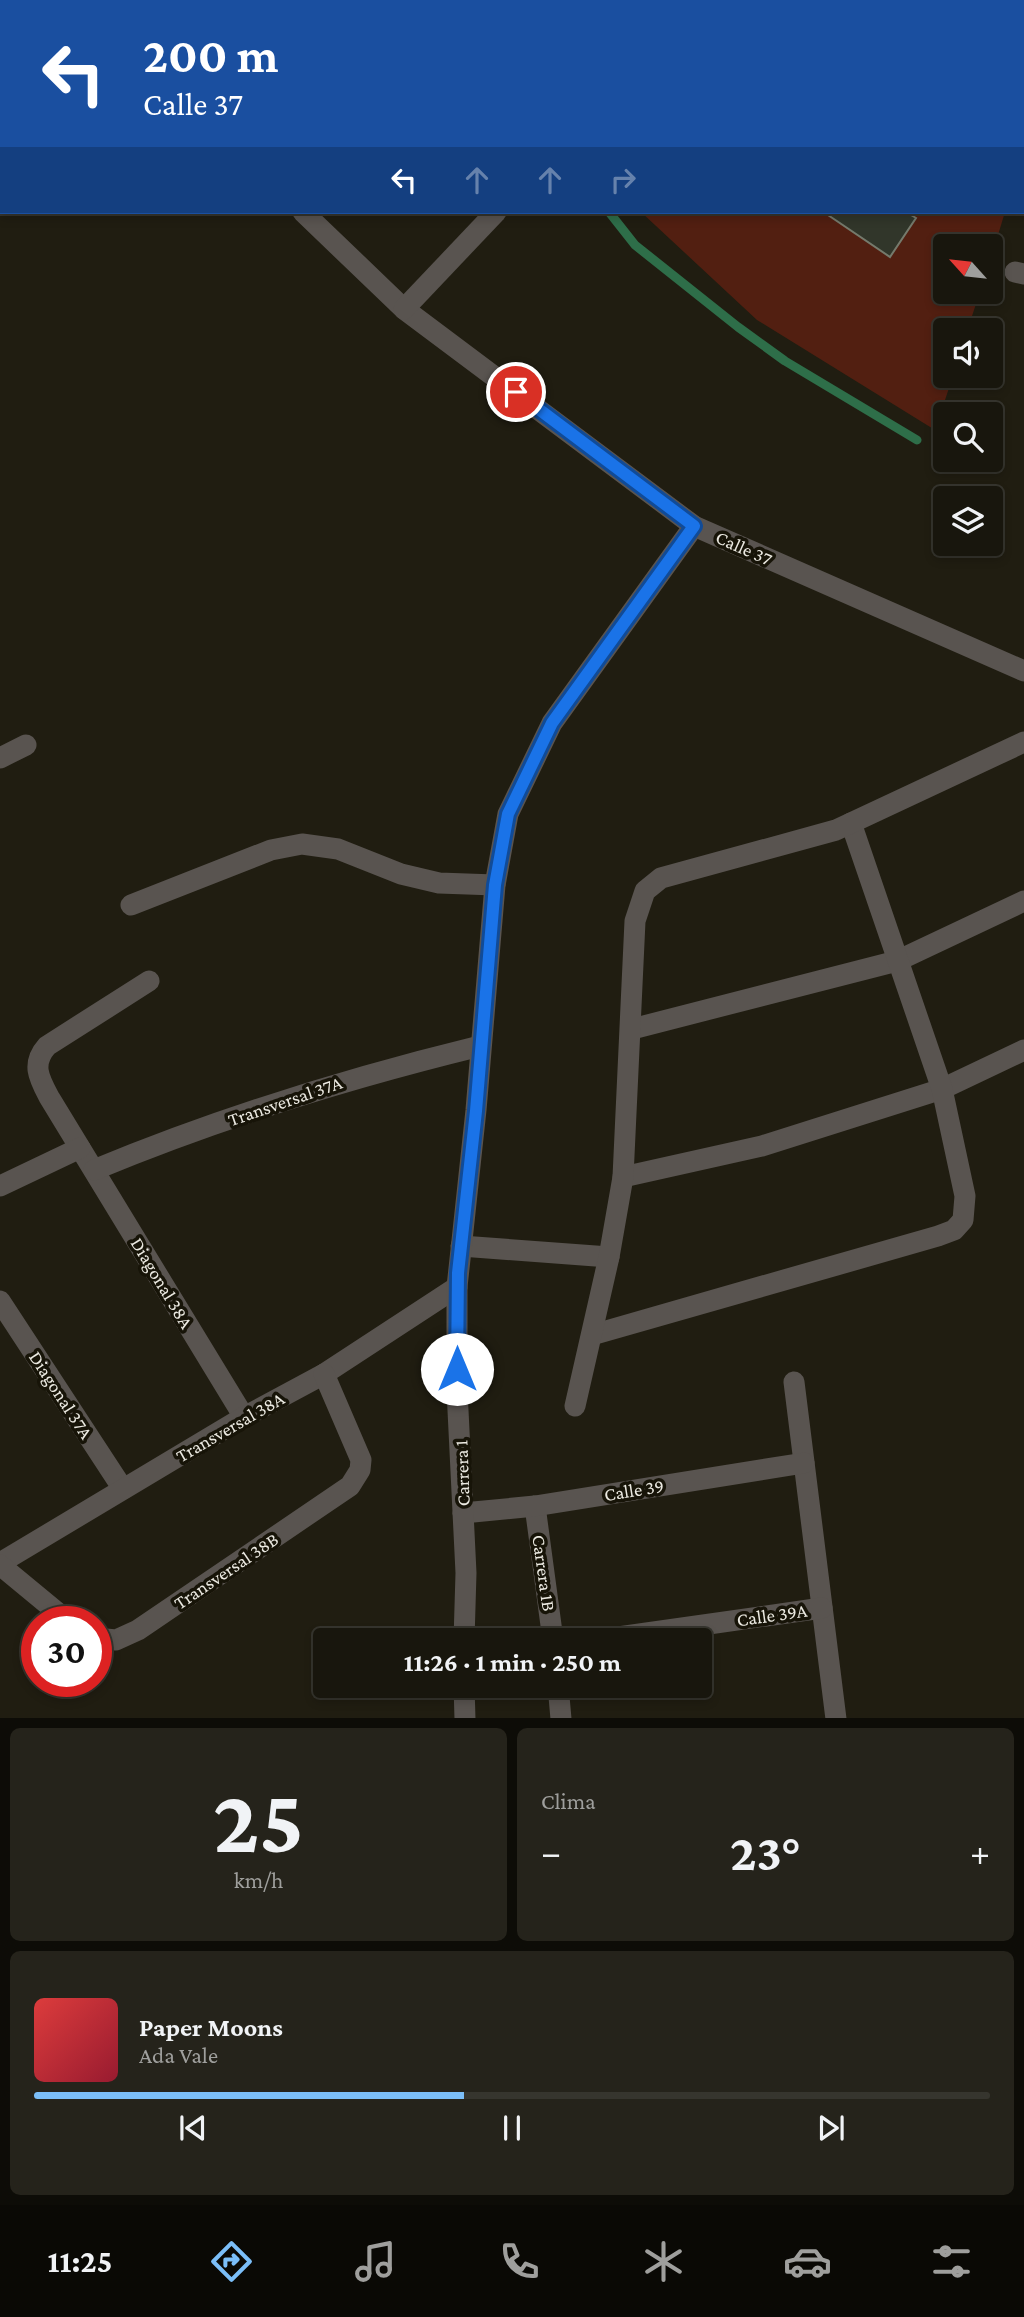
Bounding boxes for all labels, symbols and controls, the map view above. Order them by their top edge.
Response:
icon: left [28,28,119,119]
text: 200 m [143,28,278,83]
text: Calle 37 [143,86,243,122]
icon: left [385,161,423,199]
icon: ahead [458,161,496,199]
icon: ahead [531,161,569,199]
icon: right [604,161,642,199]
north arrow [933,234,1003,304]
map controls [933,234,1003,556]
button: sound [933,318,1003,388]
pin [486,362,546,422]
icon: arrive [497,373,535,411]
button: search [933,402,1003,472]
button: layers [933,486,1003,556]
street label: Calle 37 [713,526,776,570]
street label: Transversal 37A [225,1072,345,1130]
street label: Diagonal 38A [127,1234,197,1332]
position arrow [420,1332,494,1406]
street label: Diagonal 37A [25,1347,97,1443]
street label: Transversal 38A [172,1387,288,1466]
street label: Carrera 1 [450,1439,474,1507]
street label: Calle 39 [603,1475,665,1505]
street label: Transversal 38B [170,1528,282,1614]
street label: Carrera 1B [528,1534,560,1612]
street label: Calle 39A [735,1600,809,1630]
speed limit sign: 30 [21,1606,112,1697]
text: 11:26 · 1 min · 250 m [404,1648,621,1677]
text: 25 [213,1770,304,1872]
text: Clima [541,1788,596,1814]
text: 23° [730,1823,801,1881]
text: − [541,1831,561,1873]
text: + [970,1831,990,1873]
text: km/h [234,1867,283,1893]
text: Paper Moons [139,2013,283,2042]
text: Ada Vale [139,2042,218,2068]
icon: previous [174,2109,212,2147]
icon: pause [493,2109,531,2147]
icon: next [812,2109,850,2147]
icon: directions [207,2237,256,2286]
icon: music [351,2237,400,2286]
icon: phone [495,2237,544,2286]
icon: climate [639,2237,688,2286]
icon: car [783,2237,832,2286]
icon: filters [927,2237,976,2286]
text: 11:25 [48,2243,112,2279]

